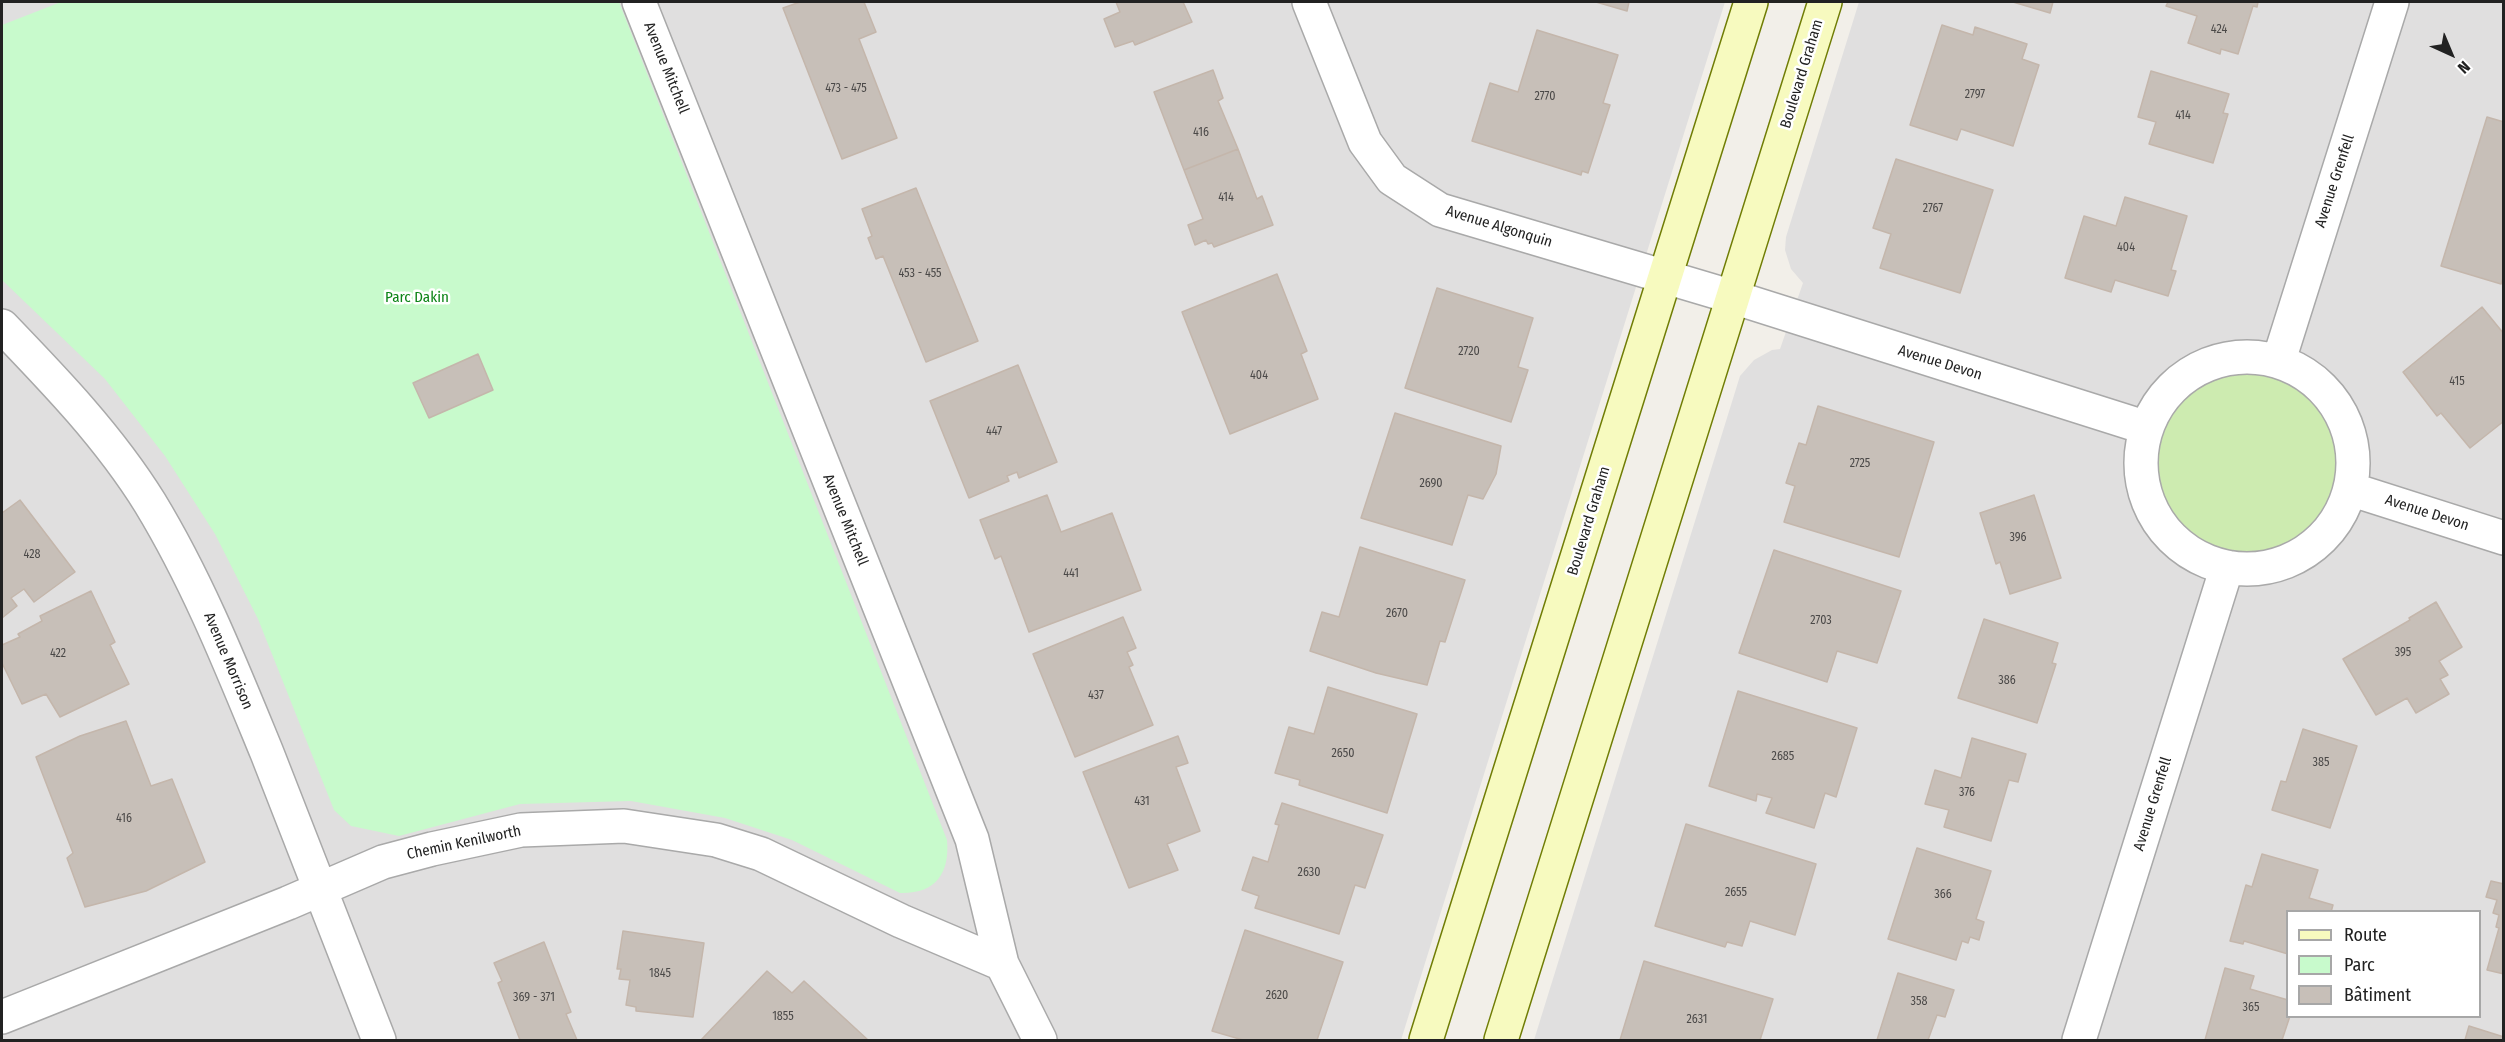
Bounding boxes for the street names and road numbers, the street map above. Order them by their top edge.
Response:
street label: Boulevard Graham [1777,17,1827,131]
street label: Avenue Mitchell [639,19,693,117]
street label: Avenue Grenfell [2311,132,2359,230]
street label: Avenue Algonquin [1443,202,1555,252]
street label: Avenue Devon [1896,342,1984,384]
street label: Boulevard Graham [1564,464,1614,578]
street label: Avenue Mitchell [818,471,872,569]
street label: Avenue Devon [2383,491,2471,535]
street label: Avenue Morrison [199,610,257,712]
street label: Avenue Grenfell [2130,755,2176,853]
street label: Chemin Kenilworth [405,822,523,864]

